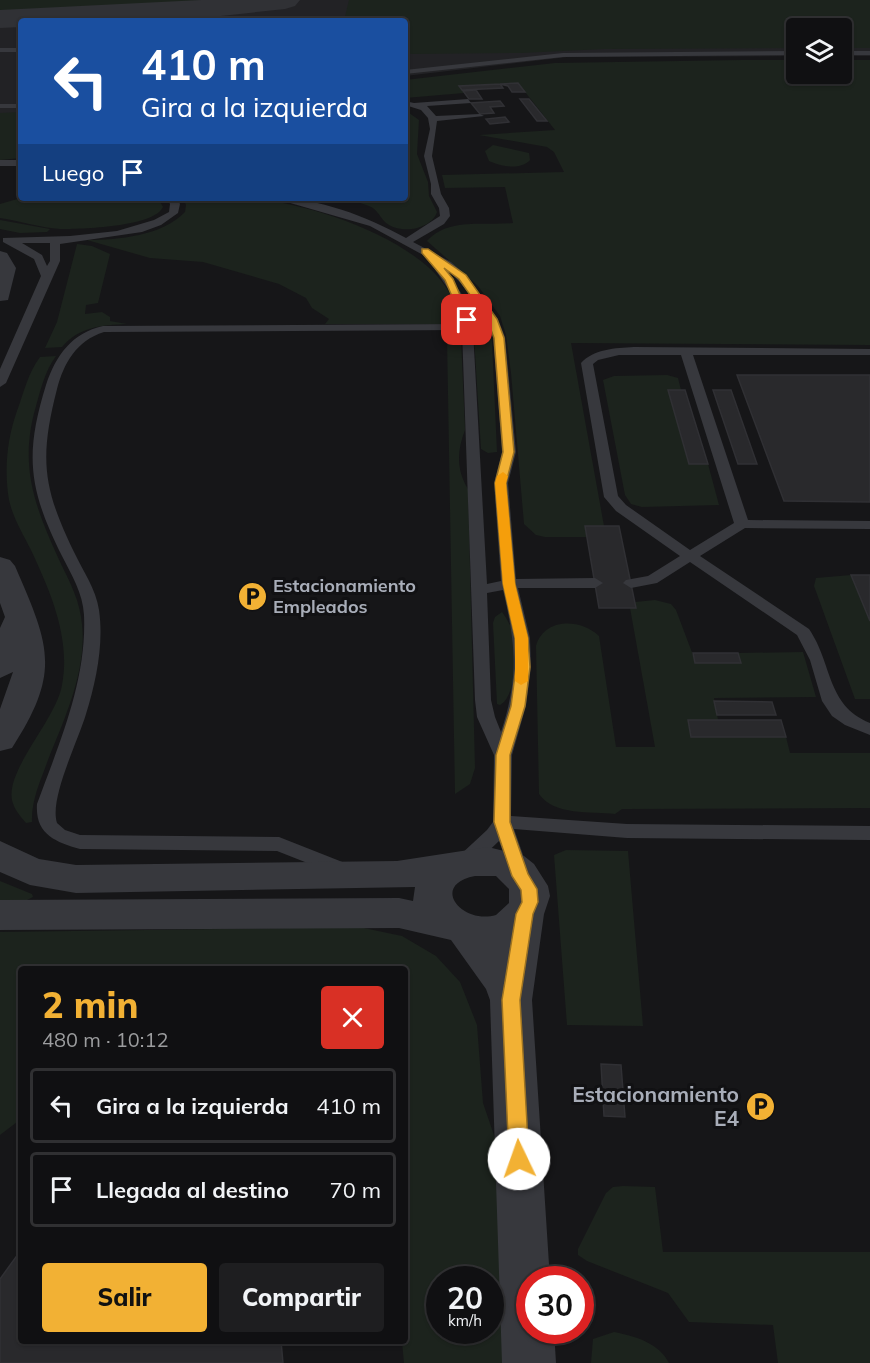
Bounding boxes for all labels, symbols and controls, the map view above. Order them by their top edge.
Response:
map controls [786,18,852,84]
button: layers [786,18,852,84]
text: 410 m [141,38,266,91]
icon: left [42,42,120,120]
text: Gira a la izquierda [141,90,368,124]
icon: arrive [116,156,149,189]
text: Luego [42,159,104,187]
pin [441,294,492,345]
icon: arrive [450,303,483,336]
place label: Estacionamiento Empleados [273,574,416,618]
parking icon: Estacionamiento Empleados [236,580,268,612]
text: 2 min [42,982,138,1027]
button: close [321,986,384,1049]
text: 480 m · 10:12 [42,1027,168,1052]
place label: Estacionamiento E4 [572,1081,739,1131]
icon: left [45,1089,78,1122]
parking icon: Estacionamiento E4 [744,1091,776,1123]
text: Gira a la izquierda [96,1092,289,1120]
text: 410 m [316,1092,381,1120]
position arrow [487,1127,551,1191]
icon: arrive [45,1173,78,1206]
text: Llegada al destino [96,1176,289,1204]
text: 70 m [330,1176,381,1204]
button: Salir [42,1263,207,1332]
button: Compartir [219,1263,384,1332]
speed limit sign: 30 [516,1266,594,1344]
text: 20 [447,1279,483,1317]
text: km/h [448,1311,482,1330]

